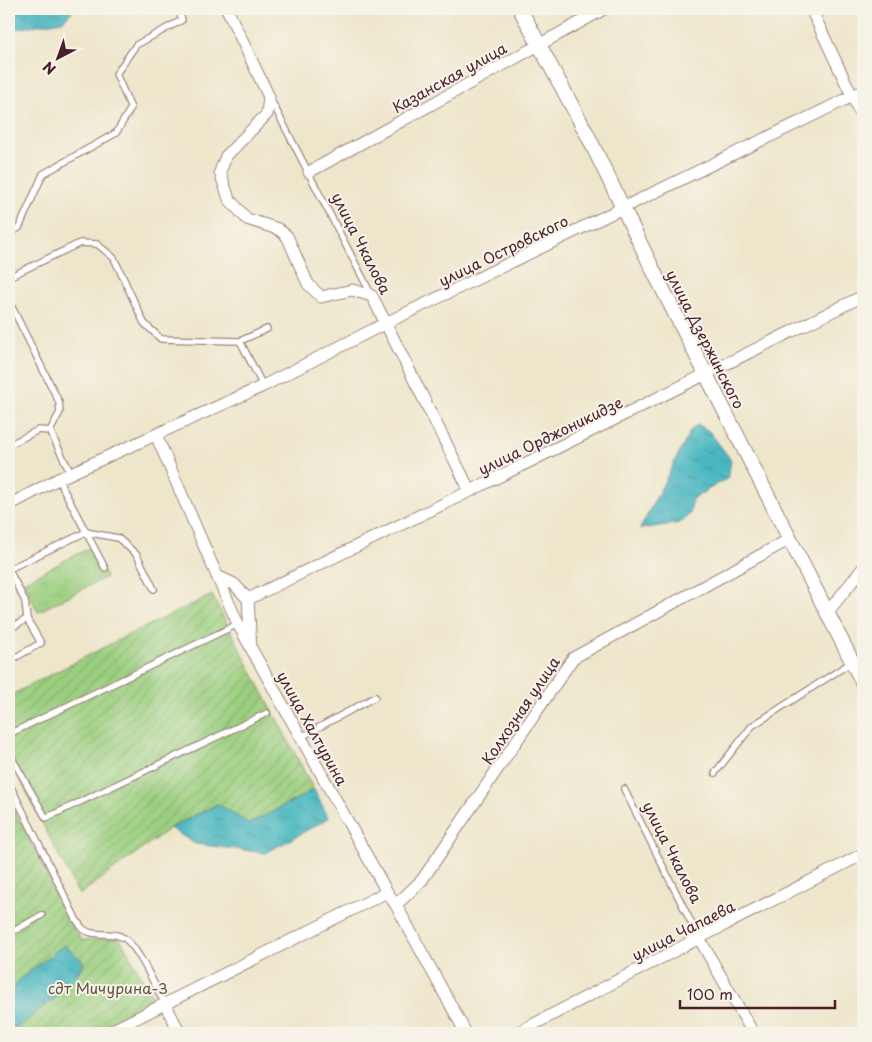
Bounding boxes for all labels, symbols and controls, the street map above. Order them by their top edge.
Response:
north arrow [32,32,82,82]
street label: Казанская улица [387,36,511,118]
text: N [38,57,60,80]
street label: улица Чкалова [326,188,398,298]
street label: улица Островского [434,209,572,291]
street label: улица Дзержинского [661,265,751,413]
street label: улица Орджоникидзе [474,390,626,480]
street label: Колхозная улица [475,651,565,769]
street label: улица Халтурина [272,667,354,790]
street label: улица Чкалова [637,797,709,907]
street label: улица Чапаева [627,894,739,966]
park label: сдт Мичурина-3 [48,976,168,999]
scale bar [680,977,834,1009]
text: 100 m [687,982,733,1005]

